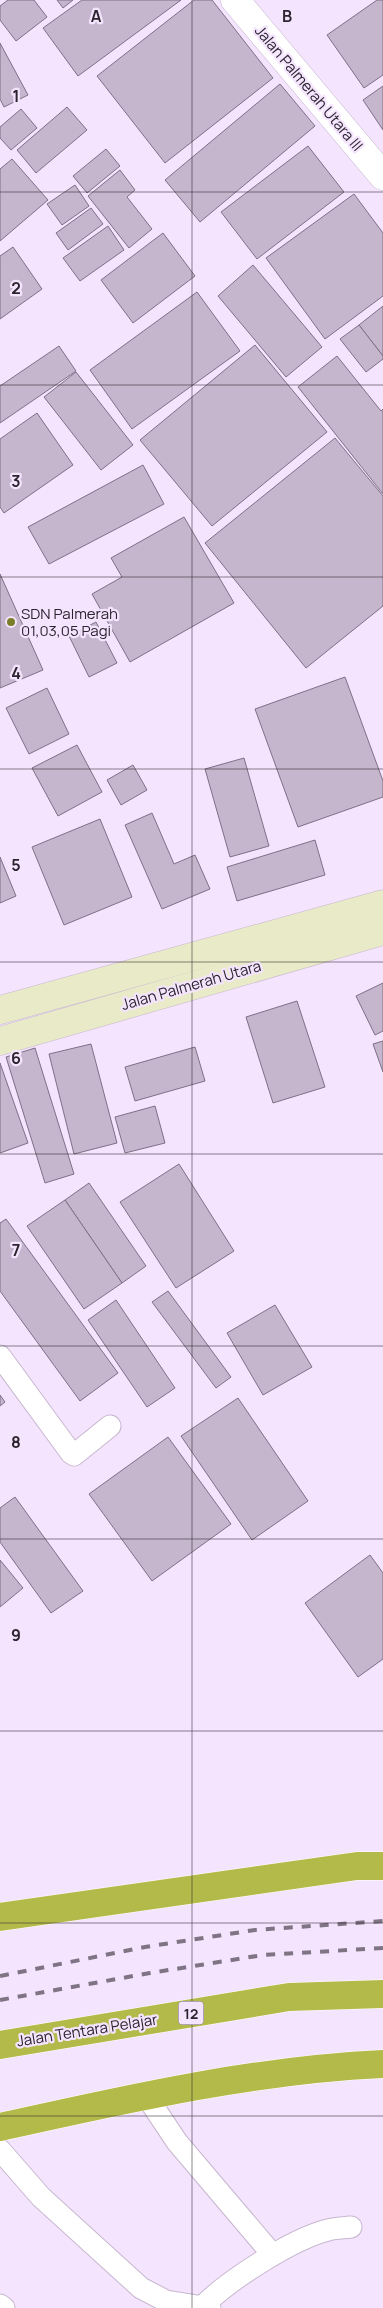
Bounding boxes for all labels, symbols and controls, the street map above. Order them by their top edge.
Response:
text: A [91,5,102,27]
text: B [282,5,292,27]
street label: Jalan Palmerah Utara III [250,21,368,155]
text: 1 [12,85,20,107]
text: 2 [11,277,21,299]
text: 3 [11,470,21,492]
place label: SDN Palmerah 01,03,05 Pagi [21,603,118,641]
marker: SDN Palmerah 01,03,05 Pagi [5,616,17,628]
text: 4 [11,662,21,684]
text: 5 [11,854,21,876]
street label: Jalan Palmerah Utara [119,955,263,1015]
text: 6 [11,1047,21,1069]
text: 7 [12,1239,20,1261]
text: 8 [11,1431,21,1453]
text: 9 [11,1624,21,1646]
road number: 12 [178,2002,204,2025]
street label: Jalan Tentara Pelajar [15,2008,159,2051]

